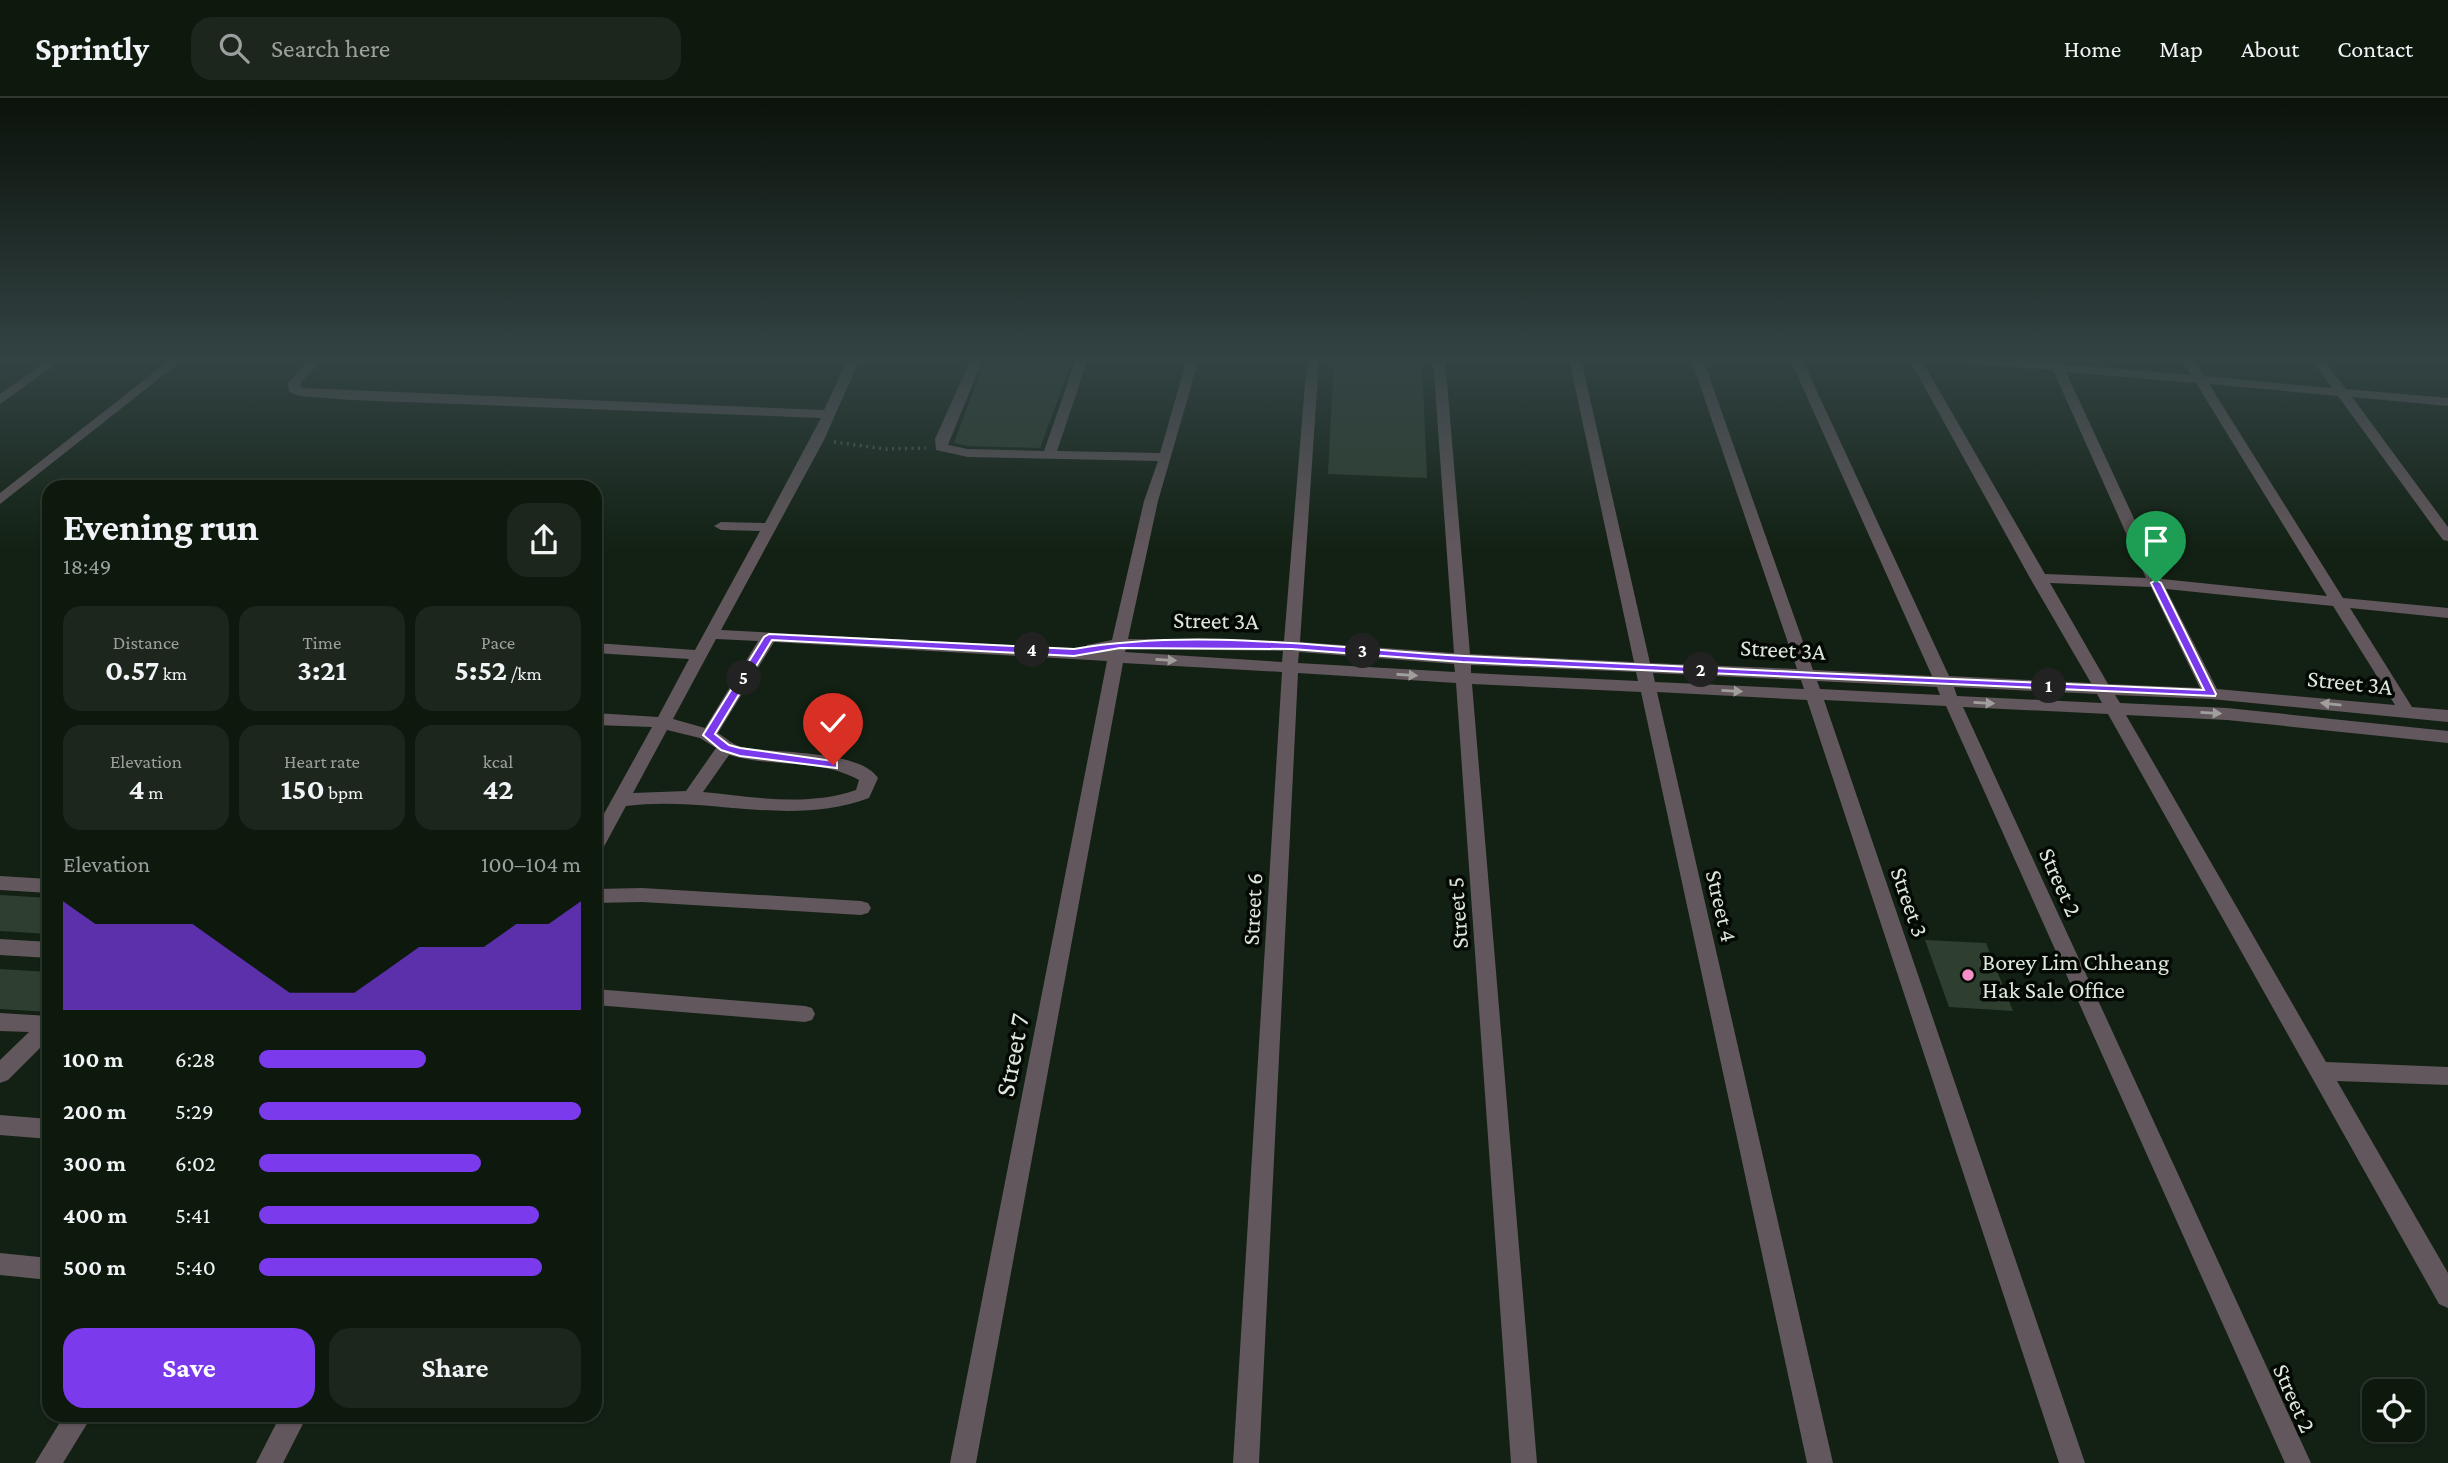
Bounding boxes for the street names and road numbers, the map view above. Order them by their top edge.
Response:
street label: Street 3A [1173,606,1259,634]
street label: Street 3A [1740,633,1827,665]
street label: Street 3A [2306,664,2394,700]
street label: Street 2 [2034,844,2088,920]
street label: Street 3 [1885,864,1935,940]
street label: Street 4 [1701,867,1743,945]
street label: Street 6 [1237,872,1267,946]
street label: Street 5 [1441,876,1473,950]
street label: Street 7 [989,1011,1035,1099]
street label: Street 2 [2268,1360,2322,1436]

